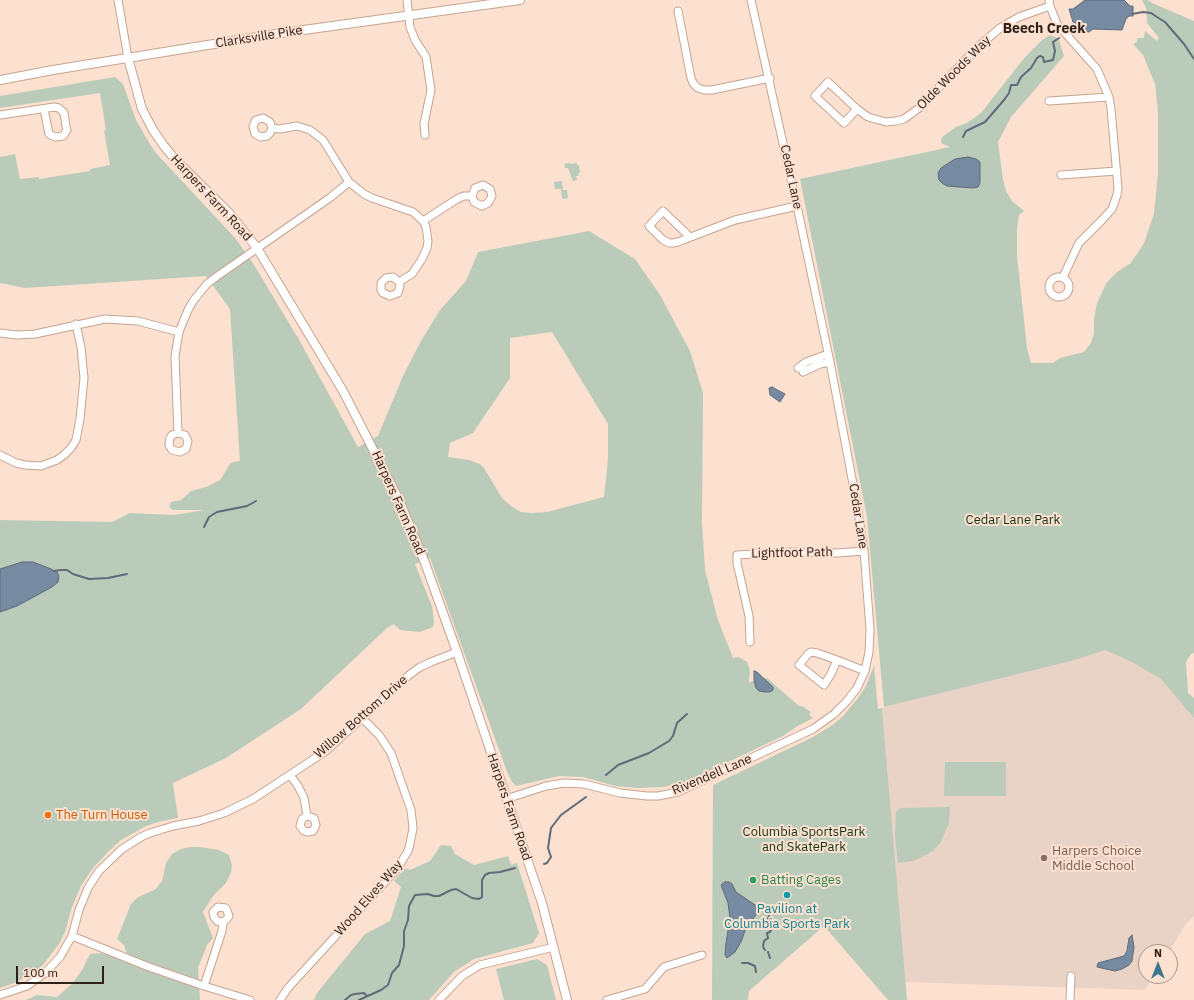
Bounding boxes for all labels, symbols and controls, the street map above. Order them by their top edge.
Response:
district label: Beech Creek [1003,21,1085,37]
street label: Clarksville Pike [214,22,304,52]
street label: Olde Woods Way [914,33,994,113]
street label: Cedar Lane [777,143,805,211]
street label: Harpers Farm Road [167,152,255,244]
street label: Harpers Farm Road [368,448,428,558]
street label: Cedar Lane [845,482,871,550]
park label: Cedar Lane Park [966,512,1060,528]
street label: Lightfoot Path [751,544,833,562]
street label: Willow Bottom Drive [311,672,411,762]
street label: Harpers Farm Road [483,751,535,863]
street label: Rivendell Lane [670,751,754,799]
place label: The Turn House [56,807,148,823]
marker: The Turn House [43,810,53,820]
park label: Columbia SportsPark and SkatePark [743,824,865,855]
place label: Harpers Choice Middle School [1052,843,1141,874]
marker: Harpers Choice Middle School [1039,853,1049,863]
street label: Wood Elves Way [332,857,406,939]
place label: Batting Cages [761,872,841,888]
marker: Batting Cages [748,875,758,885]
marker: Pavilion at Columbia Sports Park [782,890,792,900]
place label: Pavilion at Columbia Sports Park [724,901,850,932]
north arrow [1138,944,1178,984]
text: N [1154,946,1162,960]
scale bar [18,958,106,984]
text: 100 m [23,965,58,980]

